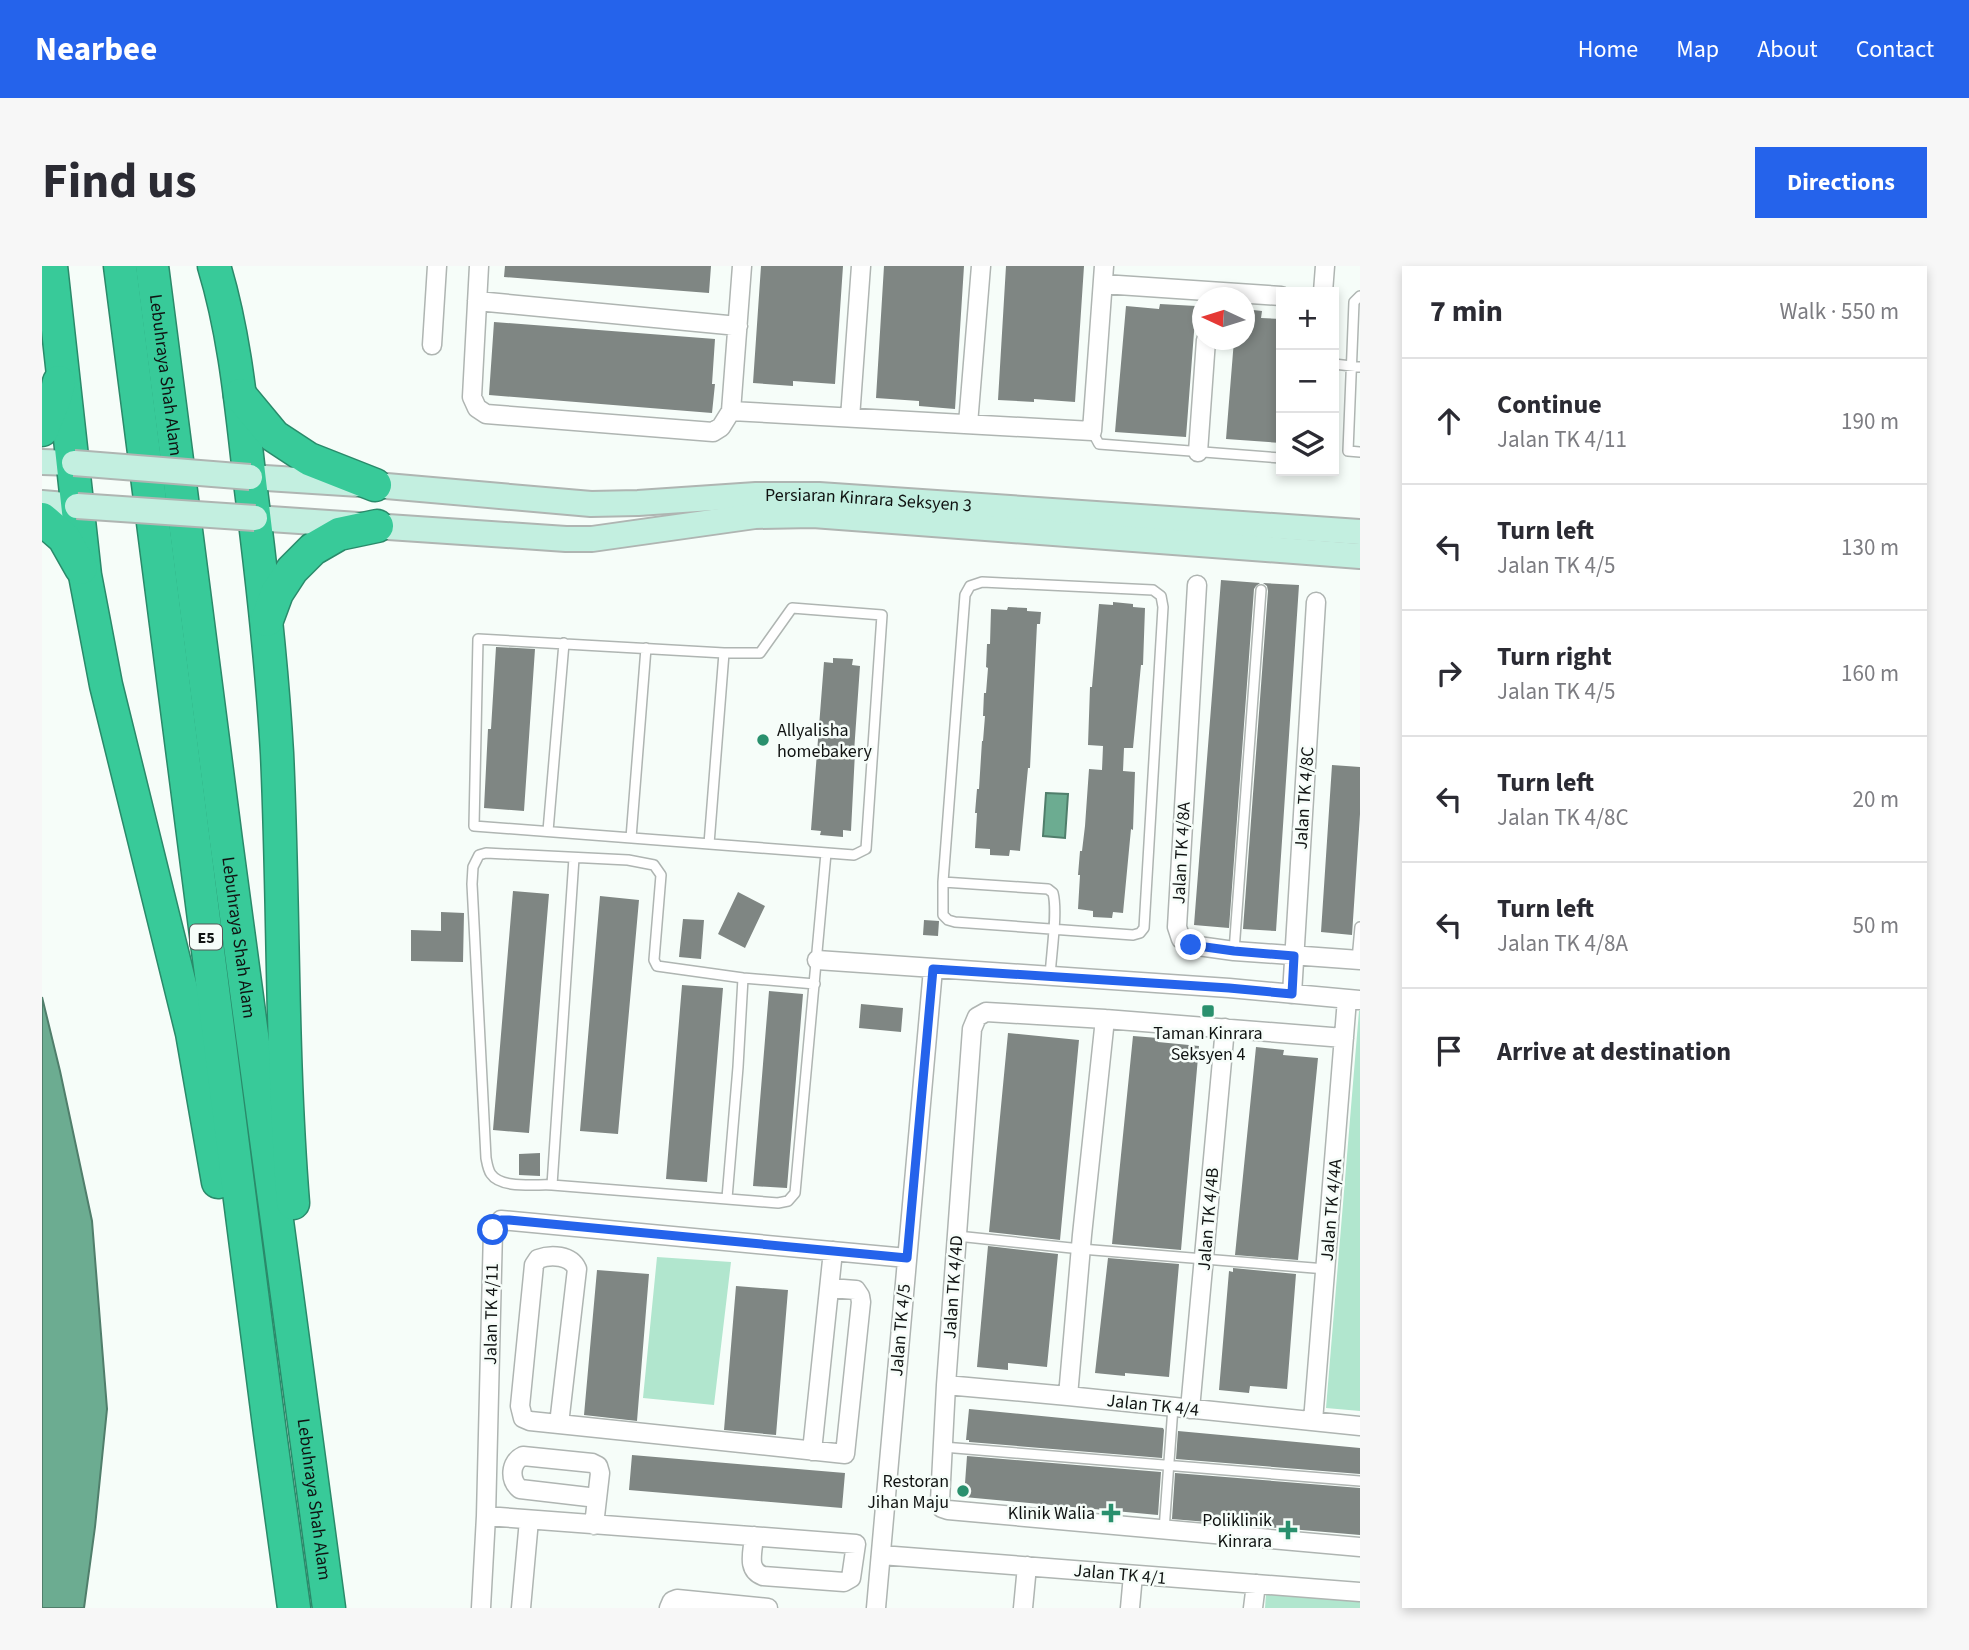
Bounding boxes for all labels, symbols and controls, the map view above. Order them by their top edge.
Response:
text: Nearbee [35,26,157,73]
text: Home [1578,32,1638,67]
text: Map [1676,32,1719,67]
text: About [1757,32,1818,67]
text: Contact [1856,32,1934,67]
text: Find us [42,147,197,217]
button: Directions [1755,147,1927,218]
north arrow [1192,287,1255,350]
map controls [1276,287,1339,476]
button: + [1276,287,1339,350]
text: 7 min [1430,290,1503,333]
street label: Lebuhraya Shah Alam [143,293,188,458]
text: Walk · 550 m [1780,295,1899,328]
button: − [1276,350,1339,413]
text: Continue [1497,386,1602,423]
icon: ahead [1430,402,1468,440]
text: 190 m [1841,405,1899,438]
button: layers [1276,413,1339,476]
text: Jalan TK 4/11 [1497,423,1627,456]
street label: Persiaran Kinrara Seksyen 3 [765,483,973,518]
text: Turn left [1497,512,1594,549]
icon: left [1430,528,1468,566]
text: 130 m [1841,531,1899,564]
text: Jalan TK 4/5 [1497,549,1615,582]
text: Turn right [1497,638,1612,675]
icon: right [1430,654,1468,692]
text: 160 m [1841,657,1899,690]
text: Jalan TK 4/5 [1497,675,1615,708]
place label: Allyalisha homebakery [777,718,872,764]
marker: Allyalisha homebakery [755,732,771,748]
street label: Jalan TK 4/8C [1288,746,1321,850]
text: Turn left [1497,764,1594,801]
icon: left [1430,780,1468,818]
text: 20 m [1852,783,1899,816]
street label: Jalan TK 4/8A [1166,801,1197,905]
text: Jalan TK 4/8C [1497,801,1629,834]
street label: Lebuhraya Shah Alam [215,855,262,1020]
text: Turn left [1497,890,1594,927]
icon: left [1430,906,1468,944]
text: 50 m [1852,909,1899,942]
road number: E5 [190,924,222,950]
text: Jalan TK 4/8A [1497,927,1628,960]
route end [1175,929,1206,960]
marker: Taman Kinrara Seksyen 4 [1200,1003,1216,1019]
place label: Taman Kinrara Seksyen 4 [1153,1021,1263,1067]
icon: arrive [1430,1032,1468,1070]
text: Arrive at destination [1497,1033,1731,1070]
street label: Jalan TK 4/4A [1315,1158,1348,1262]
street label: Jalan TK 4/4B [1192,1167,1225,1272]
route start [477,1214,508,1245]
street label: Jalan TK 4/4D [937,1234,970,1340]
street label: Jalan TK 4/11 [478,1263,505,1365]
street label: Jalan TK 4/5 [884,1283,917,1377]
street label: Jalan TK 4/4 [1106,1388,1200,1423]
street label: Lebuhraya Shah Alam [291,1417,337,1582]
place label: Restoran Jihan Maju [867,1469,949,1515]
marker: Restoran Jihan Maju [955,1483,971,1499]
place label: Klinik Walia [1008,1501,1095,1526]
marker: Klinik Walia [1101,1503,1121,1523]
place label: Poliklinik Kinrara [1202,1508,1272,1554]
marker: Poliklinik Kinrara [1278,1520,1298,1540]
street label: Jalan TK 4/1 [1073,1558,1167,1591]

